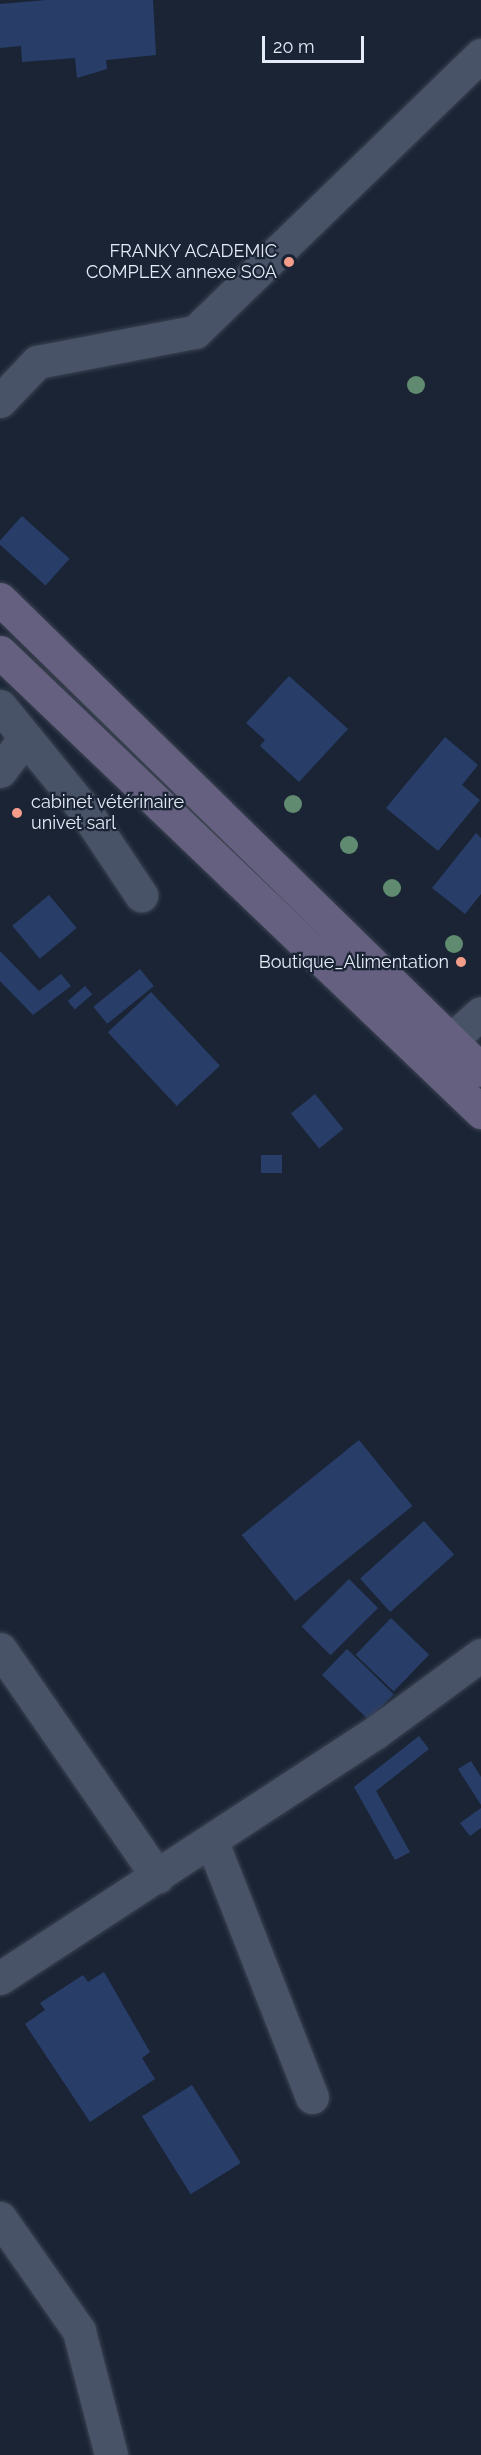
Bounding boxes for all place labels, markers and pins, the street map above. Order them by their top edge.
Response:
place label: FRANKY ACADEMIC COMPLEX annexe SOA [86,241,277,284]
marker: FRANKY ACADEMIC COMPLEX annexe SOA [282,255,296,269]
place label: cabinet vétérinaire univet sarl [31,792,185,834]
marker: cabinet vétérinaire univet sarl [8,804,26,822]
place label: Boutique_Alimentation [259,951,449,973]
marker: Boutique_Alimentation [454,955,468,969]

